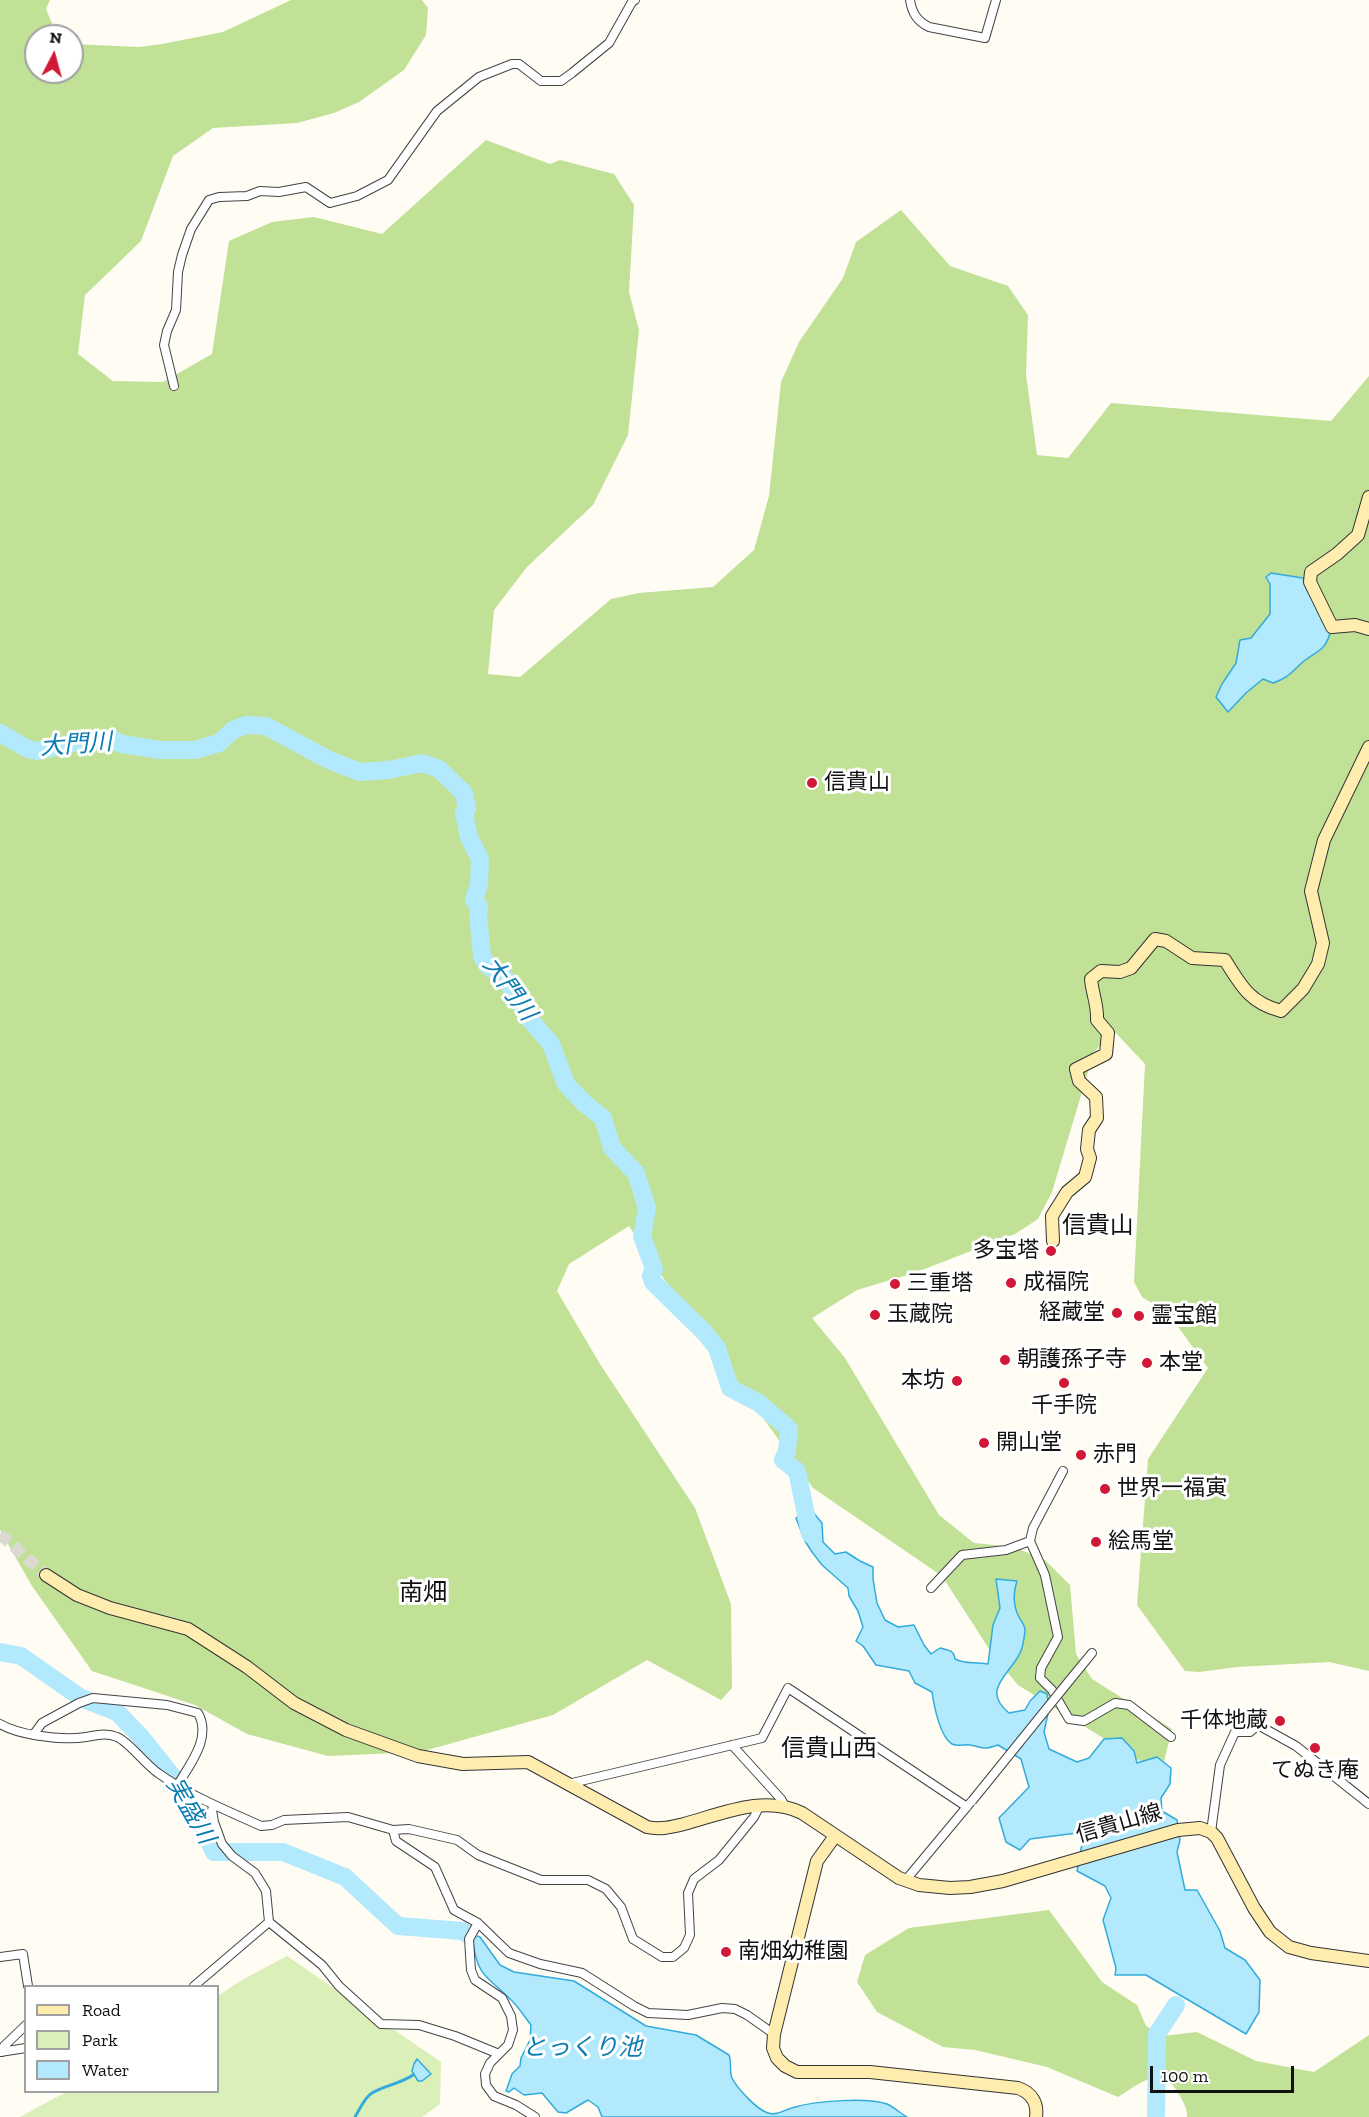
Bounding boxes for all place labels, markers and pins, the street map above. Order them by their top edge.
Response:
place label: 信貴山 [824,770,890,796]
marker: 信貴山 [805,776,819,790]
place label: 多宝塔 [973,1238,1039,1264]
marker: 多宝塔 [1044,1244,1058,1258]
place label: 成福院 [1023,1270,1089,1296]
place label: 三重塔 [907,1271,973,1297]
marker: 成福院 [1004,1276,1018,1290]
marker: 三重塔 [888,1277,902,1291]
place label: 経蔵堂 [1039,1300,1105,1326]
place label: 玉蔵院 [887,1302,953,1328]
place label: 霊宝館 [1151,1303,1217,1329]
marker: 経蔵堂 [1110,1306,1124,1320]
marker: 玉蔵院 [868,1308,882,1322]
marker: 霊宝館 [1132,1309,1146,1323]
place label: 朝護孫子寺 [1017,1347,1127,1373]
place label: 本堂 [1159,1350,1203,1376]
marker: 朝護孫子寺 [998,1353,1012,1367]
marker: 本堂 [1140,1356,1154,1370]
place label: 本坊 [901,1368,945,1394]
marker: 本坊 [950,1374,964,1388]
marker: 千手院 [1057,1376,1071,1390]
place label: 千手院 [1031,1393,1097,1419]
place label: 開山堂 [996,1430,1062,1456]
marker: 開山堂 [977,1436,991,1450]
place label: 赤門 [1093,1442,1137,1468]
marker: 赤門 [1074,1448,1088,1462]
place label: 世界一福寅 [1117,1476,1227,1502]
marker: 世界一福寅 [1098,1482,1112,1496]
place label: 絵馬堂 [1108,1529,1174,1555]
marker: 絵馬堂 [1089,1535,1103,1549]
place label: 千体地蔵 [1180,1708,1268,1734]
marker: 千体地蔵 [1273,1714,1287,1728]
marker: てぬき庵 [1308,1741,1322,1755]
place label: てぬき庵 [1271,1758,1359,1784]
place label: 南畑幼稚園 [738,1939,848,1965]
marker: 南畑幼稚園 [719,1945,733,1959]

